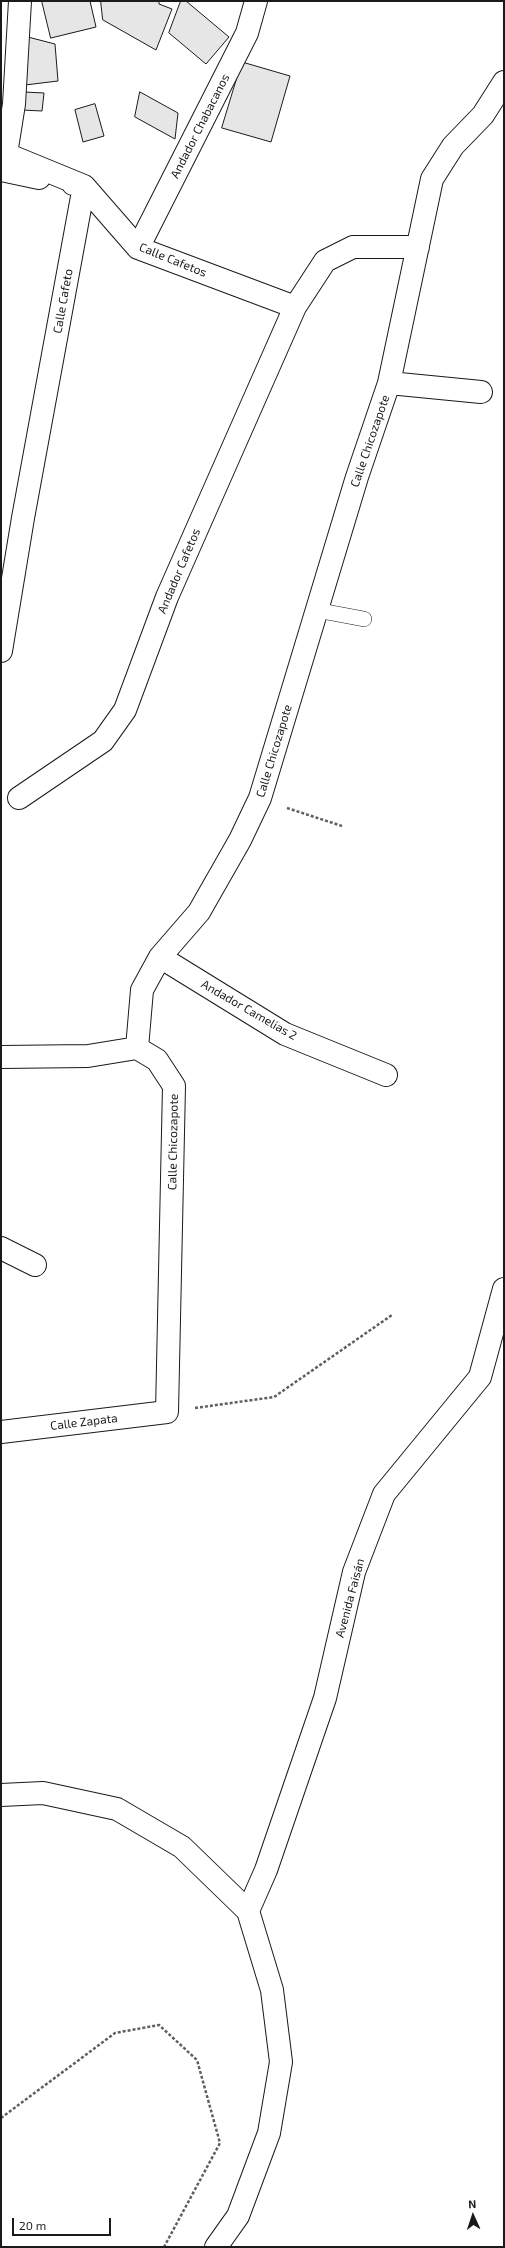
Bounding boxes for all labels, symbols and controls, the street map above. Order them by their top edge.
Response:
street label: Andador Chabacanos [167,71,233,181]
street label: Calle Cafetos [137,240,209,280]
street label: Calle Cafeto [50,268,76,334]
street label: Calle Chicozapote [347,393,393,489]
street label: Andador Cafetos [155,526,203,616]
street label: Calle Chicozapote [253,703,295,799]
street label: Andador Camelias 2 [199,977,299,1043]
street label: Calle Chicozapote [165,1094,181,1190]
street label: Calle Zapata [49,1411,119,1433]
street label: Avenida Faisán [333,1557,367,1639]
north arrow [453,2196,493,2236]
text: N [468,2197,477,2210]
scale bar [14,2210,113,2236]
text: 20 m [19,2218,46,2232]

